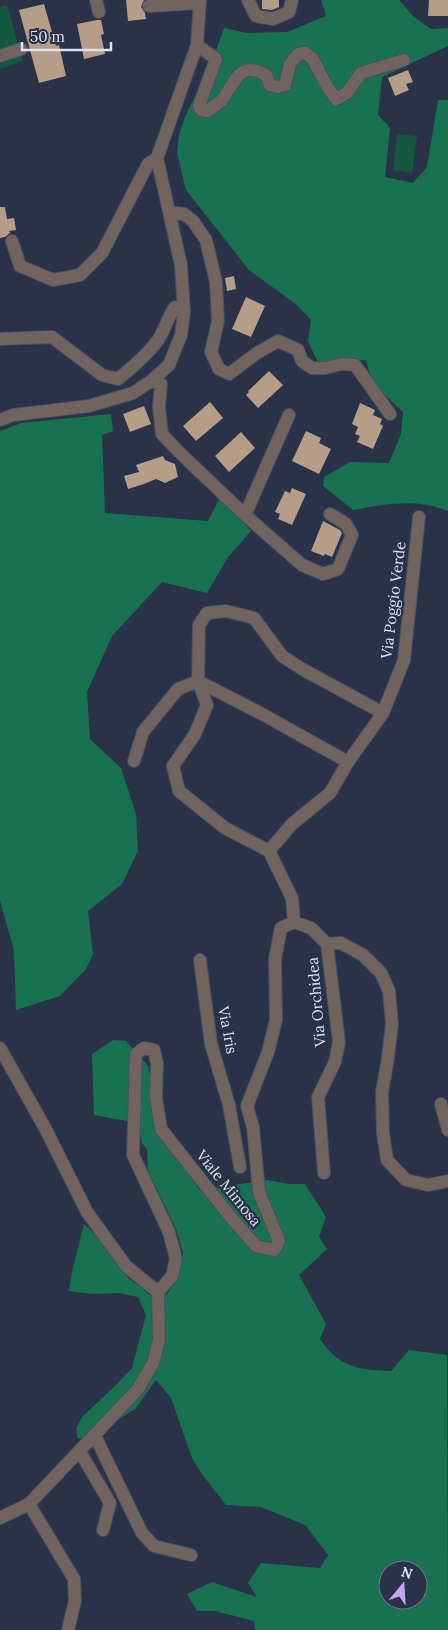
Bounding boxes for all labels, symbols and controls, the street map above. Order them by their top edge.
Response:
scale bar [22,20,111,52]
text: 50 m [30,27,65,46]
street label: Via Poggio Verde [376,540,410,661]
street label: Via Orchidea [303,956,329,1049]
street label: Via Iris [214,1004,242,1055]
street label: Viale Mimosa [192,1145,266,1230]
north arrow [378,1560,428,1610]
text: N [399,1562,415,1583]

